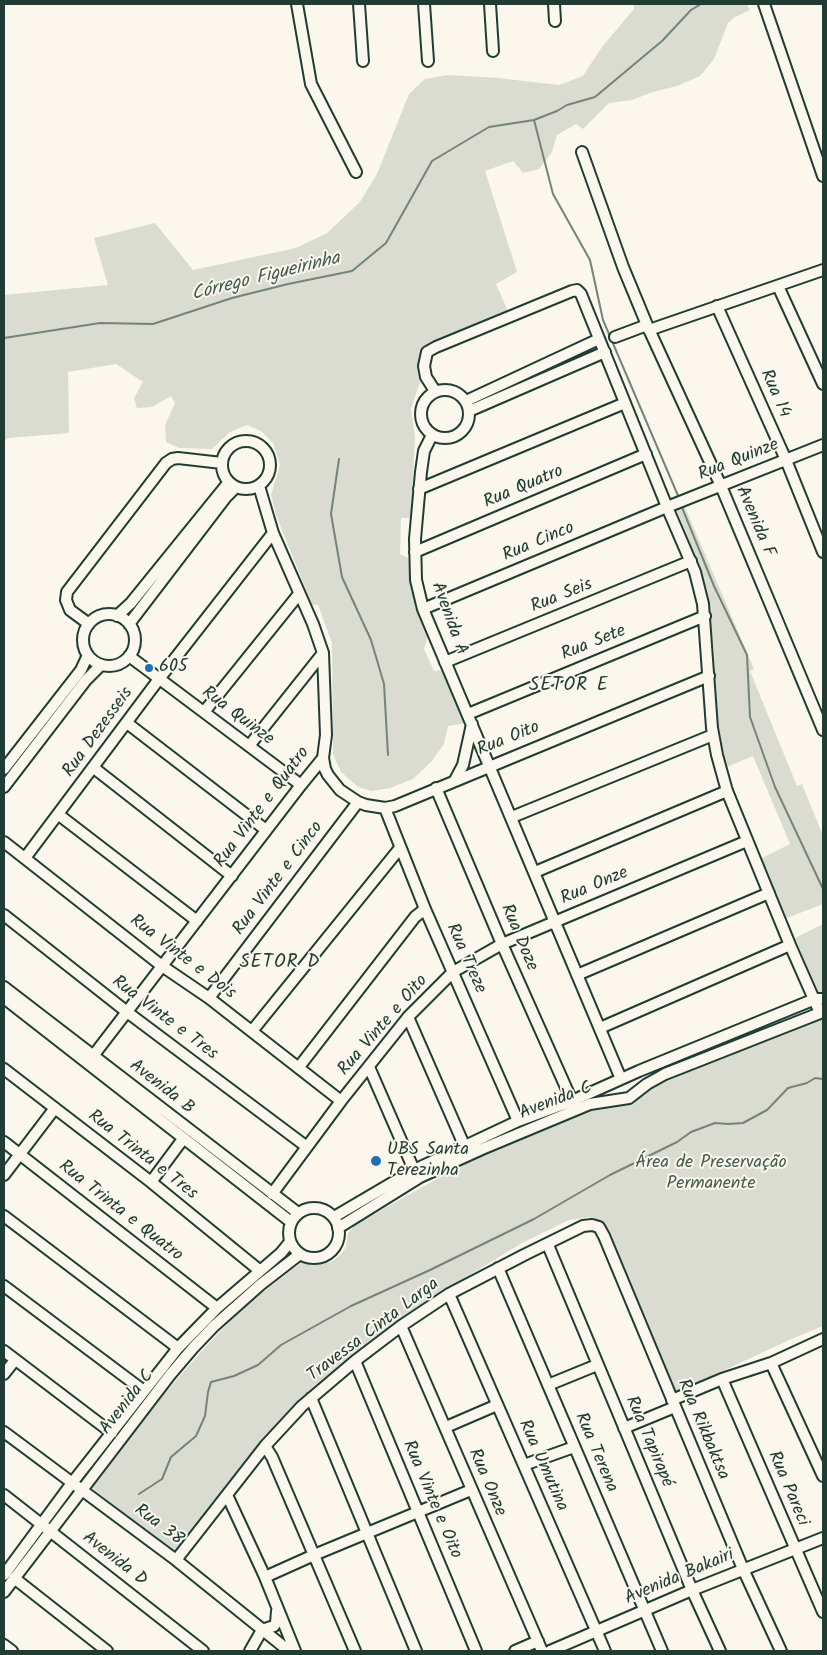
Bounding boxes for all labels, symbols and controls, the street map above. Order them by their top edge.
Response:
water label: Córrego Figueirinha [189,249,343,307]
street label: Rua 14 [754,367,794,421]
street label: Rua Quinze [696,435,782,487]
street label: Rua Quatro [481,462,567,514]
street label: Avenida F [729,483,779,561]
street label: Rua Cinco [500,518,578,568]
street label: Rua Seis [528,575,596,619]
street label: Avenida A [425,580,471,658]
street label: Rua Sete [559,621,629,667]
place label: 605 [159,657,188,679]
marker: 605 [143,662,155,674]
district label: SETOR E [528,676,610,698]
street label: Rua Quinze [197,683,277,751]
street label: Rua Dezesseis [59,684,139,782]
street label: Rua Oito [475,718,543,762]
street label: Rua Vinte e Quatro [211,743,315,873]
street label: Rua Vinte e Cinco [229,818,329,940]
street label: Rua Onze [558,863,632,911]
street label: Rua Doze [494,901,542,975]
street label: Rua Vinte e Dois [125,911,239,1005]
street label: Rua Treze [440,921,490,997]
district label: SETOR D [239,953,321,975]
street label: Rua Vinte e Oito [334,971,434,1081]
street label: Rua Vinte e Tres [107,972,221,1066]
street label: Avenida B [124,1056,198,1120]
street label: Avenida C [517,1078,595,1126]
street label: Rua Trinta e Tres [83,1106,201,1206]
place label: UBS Santa Terezinha [387,1140,469,1182]
park label: Área de Preservação Permanente [635,1153,787,1196]
marker: UBS Santa Terezinha [369,1154,383,1168]
street label: Rua Trinta e Quatro [53,1157,187,1267]
street label: Travessa Cinta Larga [304,1274,444,1388]
street label: Avenida C [96,1366,160,1440]
street label: Rua Rikbaktsa [671,1376,733,1484]
street label: Rua Tapirapé [619,1393,677,1491]
street label: Rua Terena [569,1410,621,1496]
street label: Rua Umutina [512,1417,572,1515]
street label: Rua Vinte e Oito [396,1438,466,1562]
street label: Rua Onze [462,1446,510,1520]
street label: Rua Pareci [762,1448,812,1530]
street label: Rua 38 [129,1501,187,1551]
street label: Avenida D [77,1528,151,1592]
street label: Avenida Bakairi [622,1545,738,1611]

